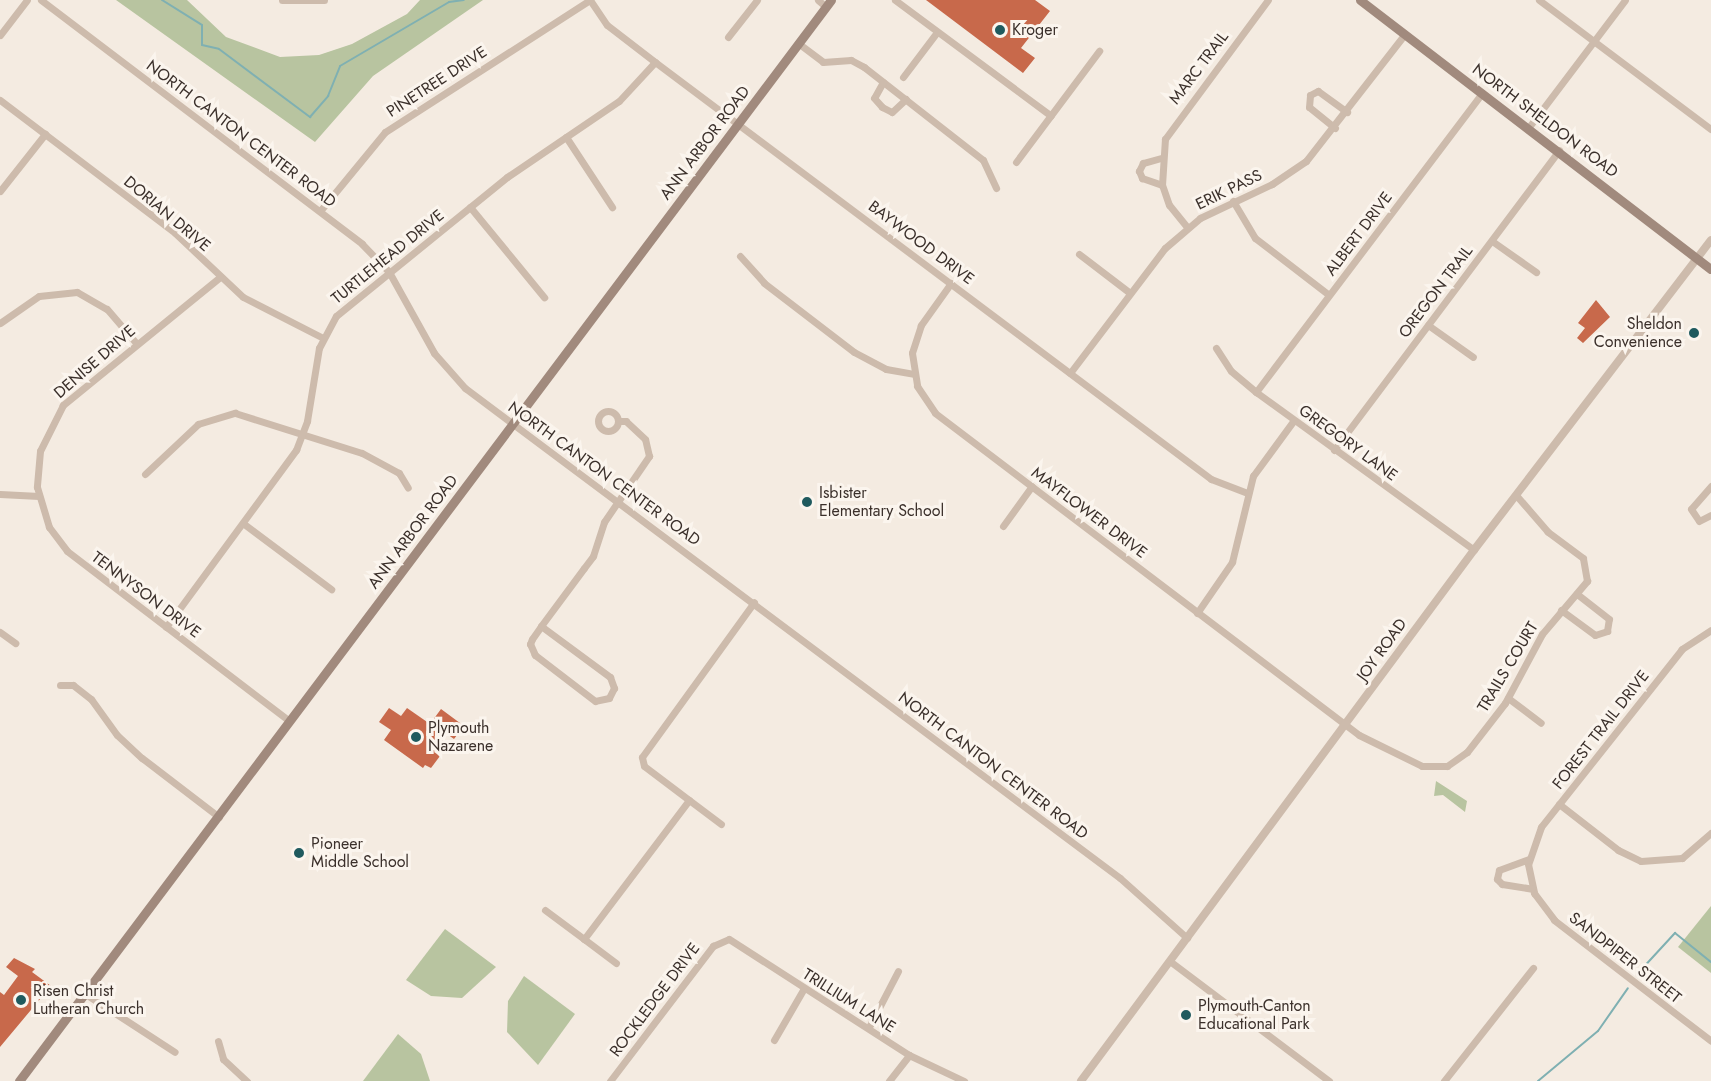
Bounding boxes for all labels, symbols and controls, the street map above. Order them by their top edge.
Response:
place label: Kroger [1012,20,1058,40]
marker: Kroger [993,23,1007,37]
street label: MARC TRAIL [1165,28,1233,108]
street label: PINETREE DRIVE [383,42,491,122]
street label: NORTH CANTON CENTER ROAD [142,56,340,212]
street label: NORTH SHELDON ROAD [1468,60,1622,182]
street label: ANN ARBOR ROAD [656,82,754,204]
street label: ERIK PASS [1193,166,1265,214]
street label: DORIAN DRIVE [120,172,214,256]
street label: ALBERT DRIVE [1321,188,1397,280]
street label: BAYWOOD DRIVE [864,197,978,289]
street label: TURTLEHEAD DRIVE [328,206,448,308]
street label: OREGON TRAIL [1395,242,1477,342]
place label: Sheldon Convenience [1594,314,1682,352]
street label: DENISE DRIVE [50,321,140,403]
marker: Sheldon Convenience [1687,326,1701,340]
street label: NORTH CANTON CENTER ROAD [504,398,704,550]
street label: GREGORY LANE [1295,401,1401,485]
street label: MAYFLOWER DRIVE [1027,463,1151,563]
street label: ANN ARBOR ROAD [364,471,462,593]
place label: Isbister Elementary School [819,483,944,521]
marker: Isbister Elementary School [800,495,814,509]
street label: TENNYSON DRIVE [88,548,204,642]
street label: JOY ROAD [1353,615,1411,685]
street label: TRAILS COURT [1474,618,1542,716]
street label: FOREST TRAIL DRIVE [1549,667,1653,793]
street label: NORTH CANTON CENTER ROAD [894,688,1092,844]
place label: Plymouth Nazarene [428,718,493,756]
marker: Plymouth Nazarene [409,730,423,744]
place label: Pioneer Middle School [311,834,409,872]
marker: Pioneer Middle School [292,846,306,860]
street label: SANDPIPER STREET [1565,908,1685,1008]
street label: ROCKLEDGE DRIVE [606,939,704,1061]
street label: TRILLIUM LANE [799,965,899,1037]
place label: Risen Christ Lutheran Church [33,981,144,1019]
marker: Risen Christ Lutheran Church [14,993,28,1007]
place label: Plymouth-Canton Educational Park [1198,996,1311,1034]
marker: Plymouth-Canton Educational Park [1179,1008,1193,1022]

